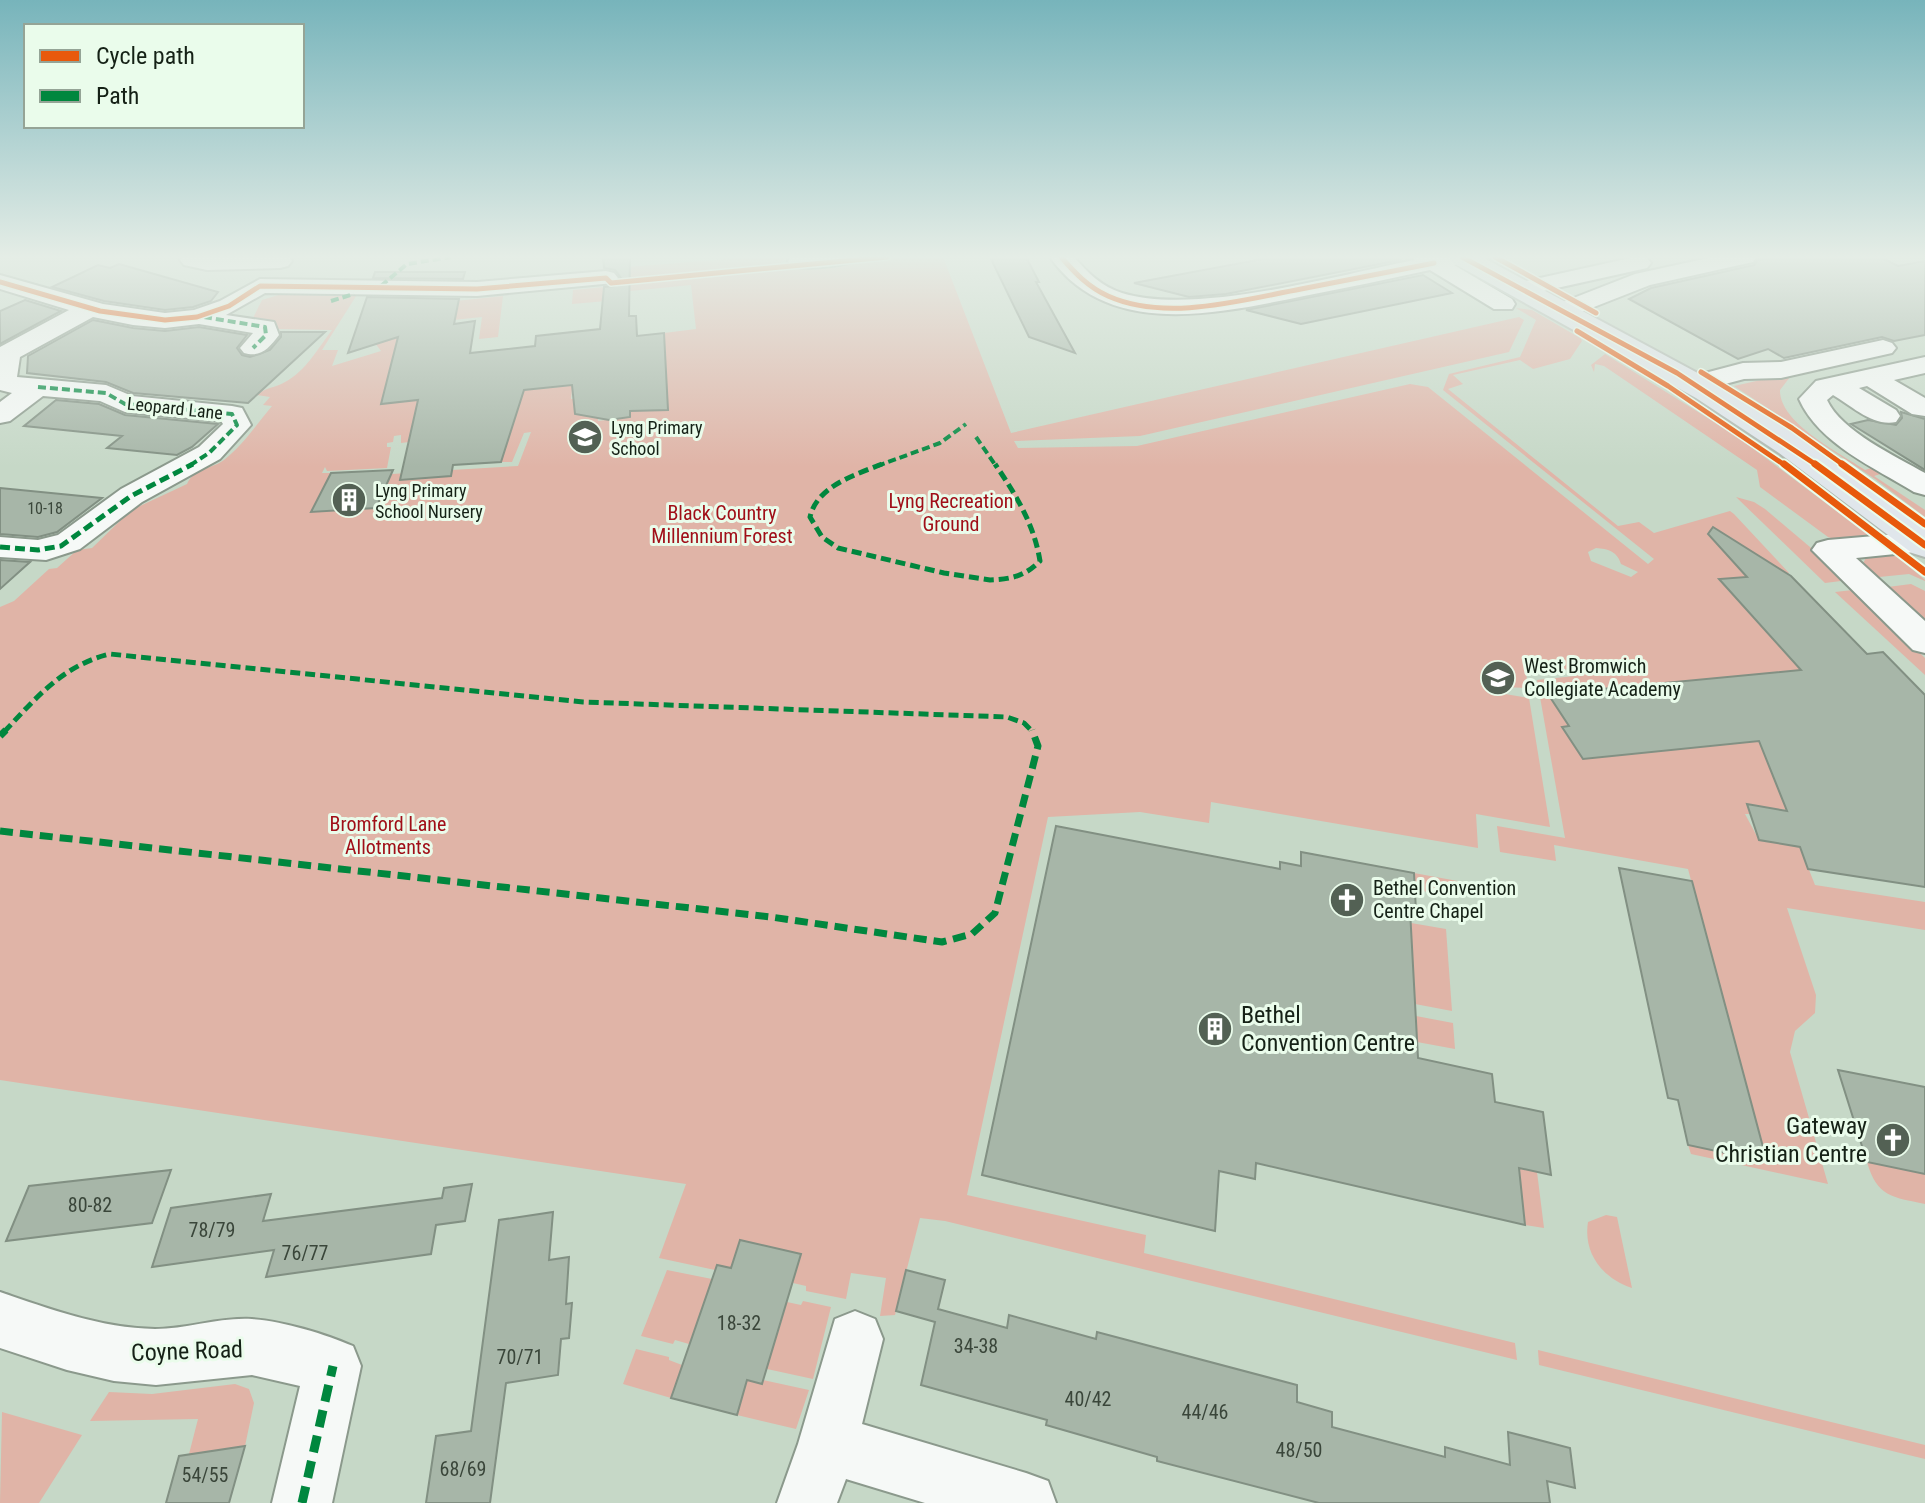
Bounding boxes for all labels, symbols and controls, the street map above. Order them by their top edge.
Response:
legend [24,24,304,128]
text: Cycle path [96,42,195,70]
text: Path [96,82,139,110]
street label: Leopard Lane [126,393,224,423]
place label: Lyng Primary School [611,417,703,459]
school or university icon: Lyng Primary School [566,418,604,456]
place label: Lyng Primary School Nursery [375,480,483,522]
building icon: Lyng Primary School Nursery [330,481,368,519]
park label: Lyng Recreation Ground [888,489,1014,536]
house number: 10-18 [27,499,63,518]
park label: Black Country Millennium Forest [651,501,793,548]
place label: West Bromwich Collegiate Academy [1524,654,1681,701]
school or university icon: West Bromwich Collegiate Academy [1479,659,1517,697]
park label: Bromford Lane Allotments [330,812,446,859]
place label: Bethel Convention Centre Chapel [1373,876,1516,923]
church icon: Bethel Convention Centre Chapel [1328,881,1366,919]
place label: Bethel Convention Centre [1241,1001,1415,1057]
building icon: Bethel Convention Centre [1196,1010,1234,1048]
place label: Gateway Christian Centre [1715,1112,1867,1168]
church icon: Gateway Christian Centre [1874,1121,1912,1159]
house number: 80-82 [68,1193,112,1217]
house number: 78/79 [189,1218,235,1242]
house number: 76/77 [282,1241,328,1265]
house number: 18-32 [717,1311,761,1335]
house number: 34-38 [954,1334,998,1358]
street label: Coyne Road [131,1335,243,1367]
house number: 70/71 [497,1345,543,1369]
house number: 40/42 [1065,1387,1112,1411]
house number: 44/46 [1182,1400,1228,1424]
house number: 48/50 [1276,1438,1322,1462]
house number: 68/69 [440,1457,486,1481]
house number: 54/55 [182,1463,229,1487]

